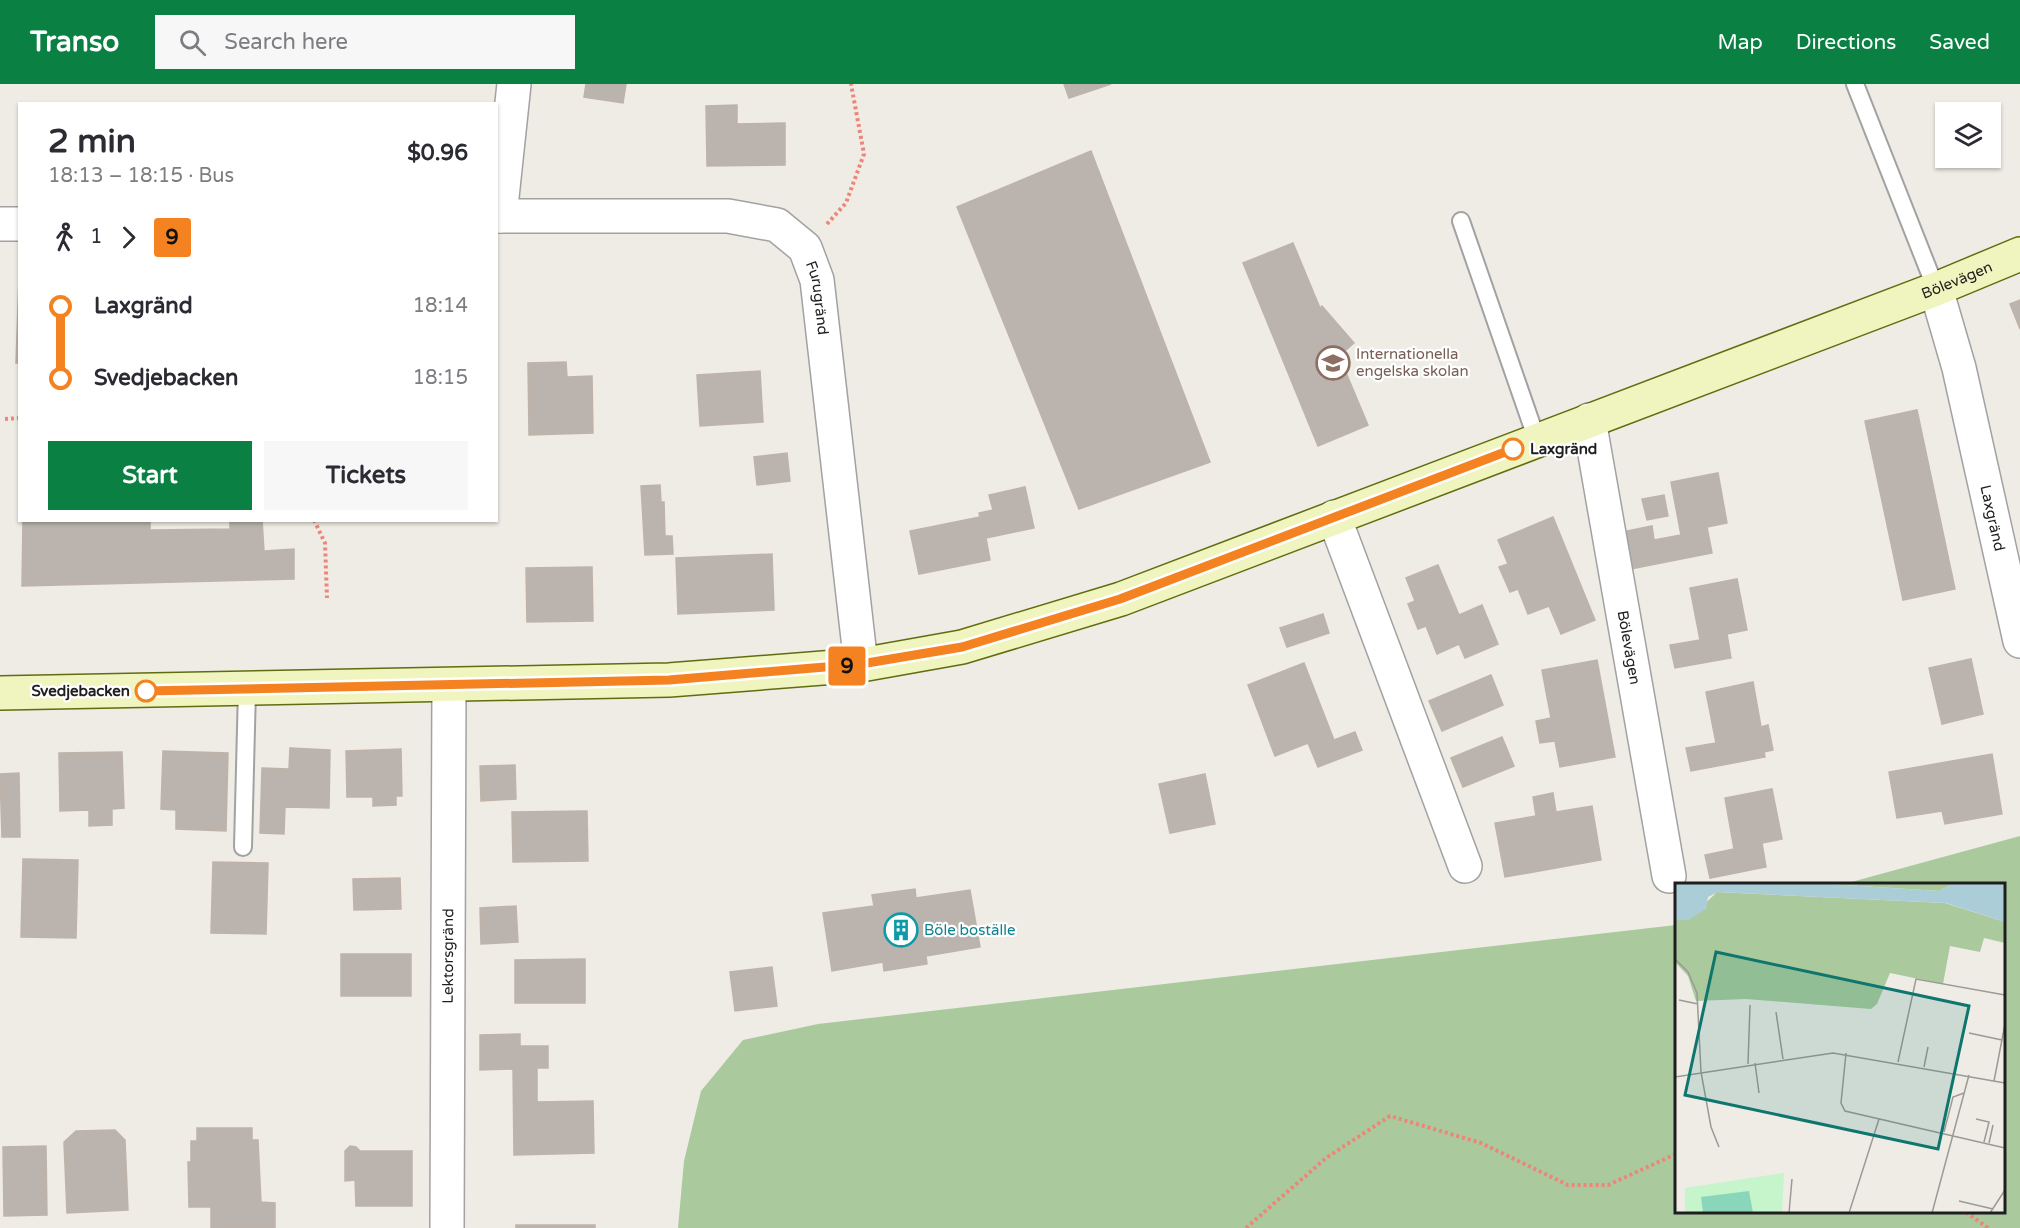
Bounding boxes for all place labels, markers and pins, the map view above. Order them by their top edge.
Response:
school or university icon: Internationella engelska skolan [1315,345,1351,381]
place label: Internationella engelska skolan [1356,345,1469,380]
marker: Laxgränd [1502,438,1524,460]
place label: Laxgränd [1530,440,1597,459]
marker: Svedjebacken [135,680,157,702]
place label: Svedjebacken [32,682,130,701]
building icon: Böle boställe [883,912,919,948]
place label: Böle boställe [924,921,1015,939]

